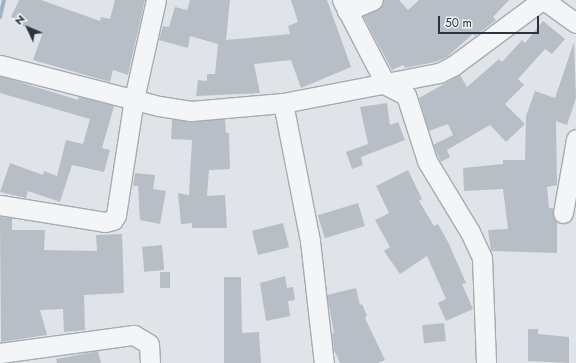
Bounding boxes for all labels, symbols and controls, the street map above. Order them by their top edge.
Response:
north arrow [8,8,48,48]
scale bar [440,8,541,34]
text: N [11,11,28,28]
text: 50 m [445,14,472,32]

